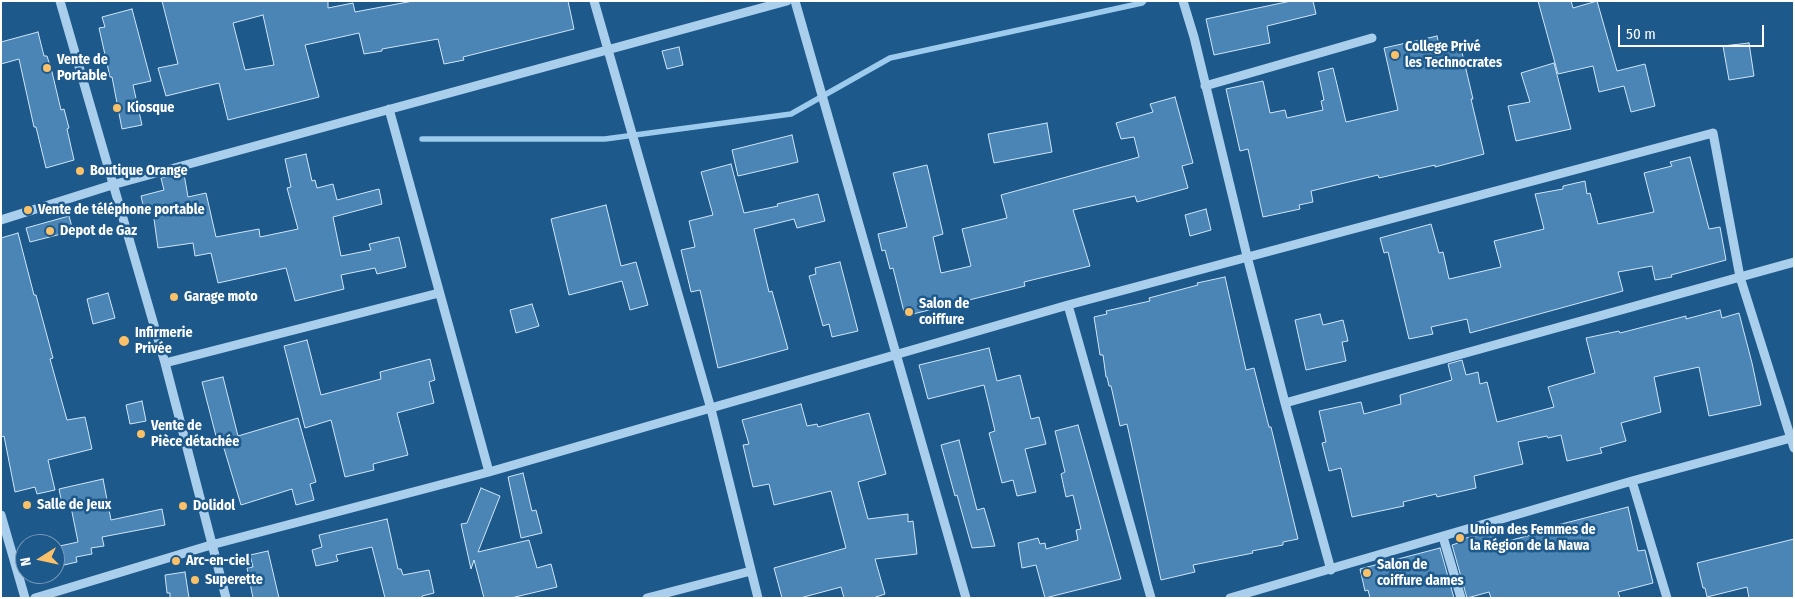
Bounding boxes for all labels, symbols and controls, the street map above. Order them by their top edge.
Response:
scale bar [1620,15,1766,47]
text: 50 m [1626,25,1656,43]
place label: College Privé les Technocrates [1405,39,1502,72]
marker: College Privé les Technocrates [1389,49,1401,61]
place label: Vente de Portable [57,52,108,84]
marker: Vente de Portable [41,62,53,74]
place label: Kiosque [127,100,174,116]
marker: Kiosque [111,102,123,114]
place label: Boutique Orange [90,163,188,179]
marker: Boutique Orange [74,165,86,177]
place label: Vente de téléphone portable [38,202,205,218]
marker: Vente de téléphone portable [22,204,34,216]
place label: Depot de Gaz [60,223,137,239]
marker: Depot de Gaz [44,225,56,237]
place label: Garage moto [184,289,258,305]
marker: Garage moto [168,291,180,303]
place label: Salon de coiffure [919,296,969,328]
marker: Salon de coiffure [903,306,915,318]
place label: Infirmerie Privée [135,325,193,358]
marker: Infirmerie Privée [117,334,131,348]
place label: Vente de Pièce détachée [151,418,239,451]
marker: Vente de Pièce détachée [135,428,147,440]
place label: Salle de Jeux [37,497,111,513]
place label: Dolidol [193,498,235,514]
marker: Salle de Jeux [21,499,33,511]
marker: Dolidol [177,500,189,512]
place label: Union des Femmes de la Région de la Nawa [1470,522,1596,554]
marker: Union des Femmes de la Région de la Nawa [1454,532,1466,544]
north arrow [15,534,65,584]
place label: Arc-en-ciel [186,553,249,569]
marker: Arc-en-ciel [170,555,182,567]
text: N [17,556,35,567]
place label: Salon de coiffure dames [1377,557,1464,590]
marker: Salon de coiffure dames [1361,567,1373,579]
place label: Superette [205,572,263,588]
marker: Superette [189,574,201,586]

